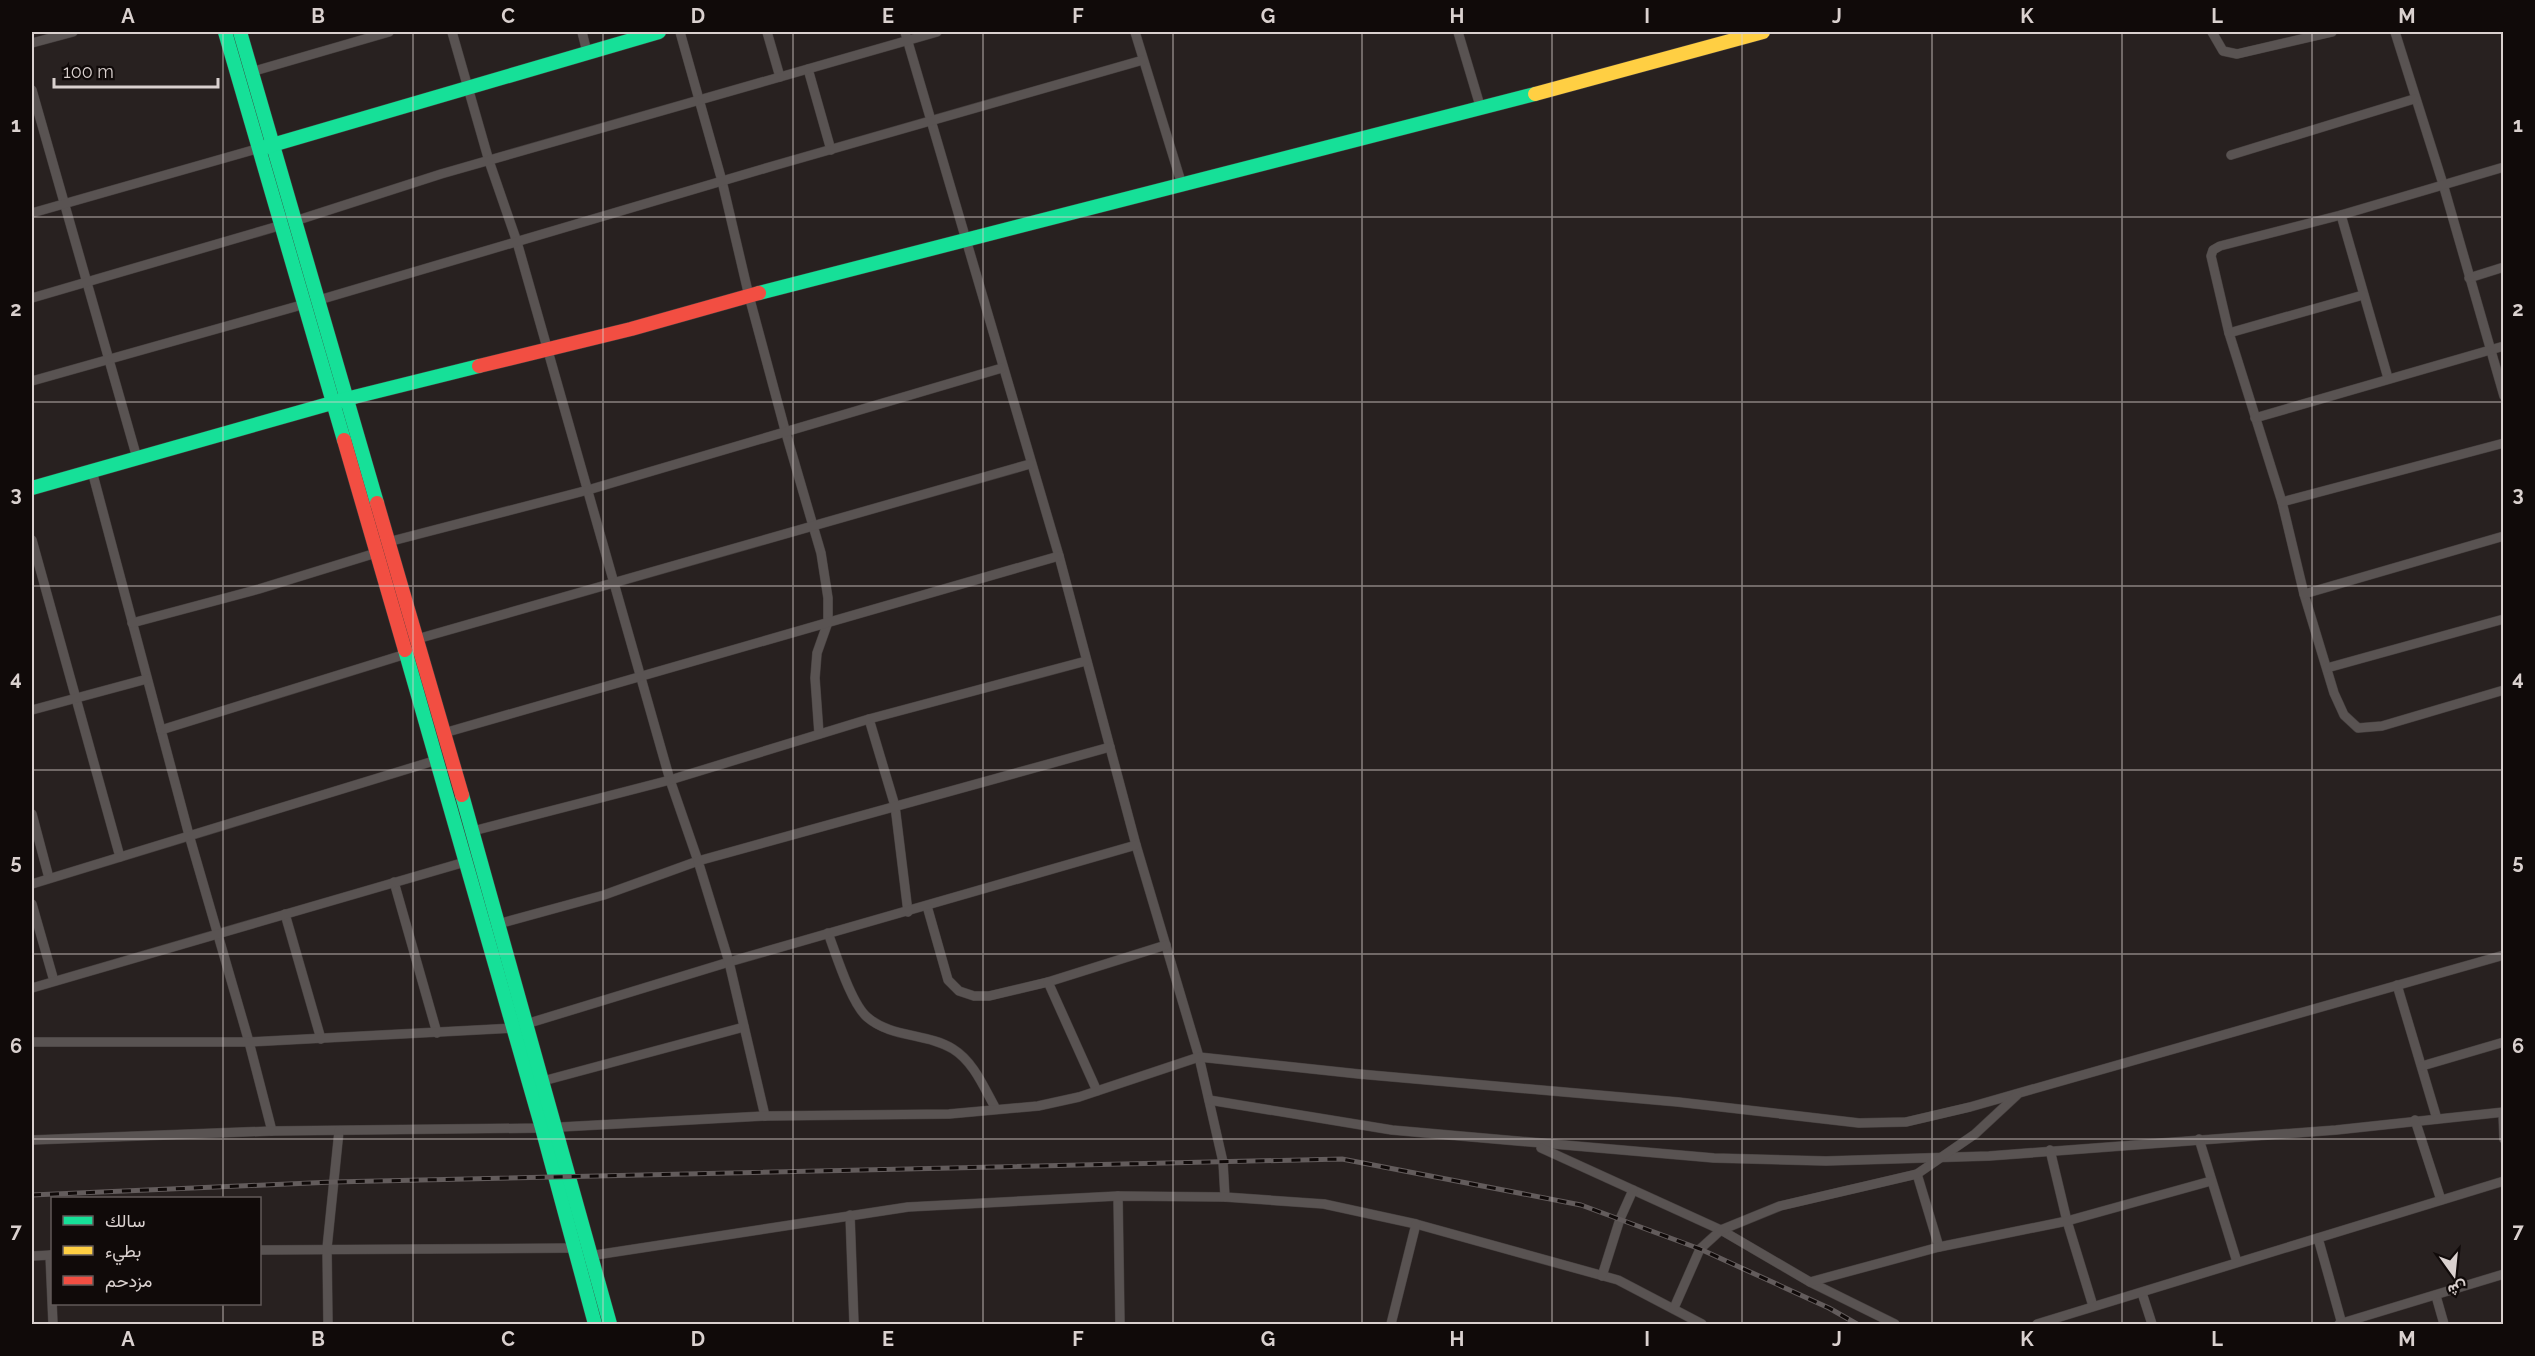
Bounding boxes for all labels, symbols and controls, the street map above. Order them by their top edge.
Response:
text: A [121,4,135,28]
text: B [311,4,325,28]
text: C [501,4,515,28]
text: D [691,4,705,28]
text: E [882,4,894,28]
text: F [1072,4,1084,28]
text: G [1261,4,1275,28]
text: H [1450,4,1464,28]
text: I [1644,4,1650,28]
text: J [1832,4,1842,28]
text: K [2020,4,2034,28]
text: L [2211,4,2223,28]
text: M [2398,4,2416,28]
scale bar [54,51,218,89]
text: 100 m [63,61,114,82]
text: 1 [11,113,21,137]
text: 1 [2513,113,2523,137]
text: 2 [10,297,22,321]
text: 2 [2512,297,2524,321]
text: 3 [10,482,22,506]
text: 3 [2512,482,2524,506]
text: 4 [10,666,22,690]
text: 4 [2512,666,2524,690]
text: 5 [10,850,22,874]
text: 5 [2512,850,2524,874]
text: 6 [10,1034,22,1058]
text: 6 [2512,1034,2524,1058]
legend [51,1197,261,1305]
text: سالك [105,1210,145,1231]
text: 7 [10,1219,22,1243]
text: 7 [2512,1219,2524,1243]
text: بطيء [105,1240,141,1266]
north arrow [2424,1245,2484,1305]
text: مزدحم [105,1270,152,1293]
text: ش [2446,1277,2470,1301]
text: A [121,1327,135,1351]
text: B [311,1327,325,1351]
text: C [501,1327,515,1351]
text: D [691,1327,705,1351]
text: E [882,1327,894,1351]
text: F [1072,1327,1084,1351]
text: G [1261,1327,1275,1351]
text: H [1450,1327,1464,1351]
text: I [1644,1327,1650,1351]
text: J [1832,1327,1842,1351]
text: K [2020,1327,2034,1351]
text: L [2211,1327,2223,1351]
text: M [2398,1327,2416,1351]

